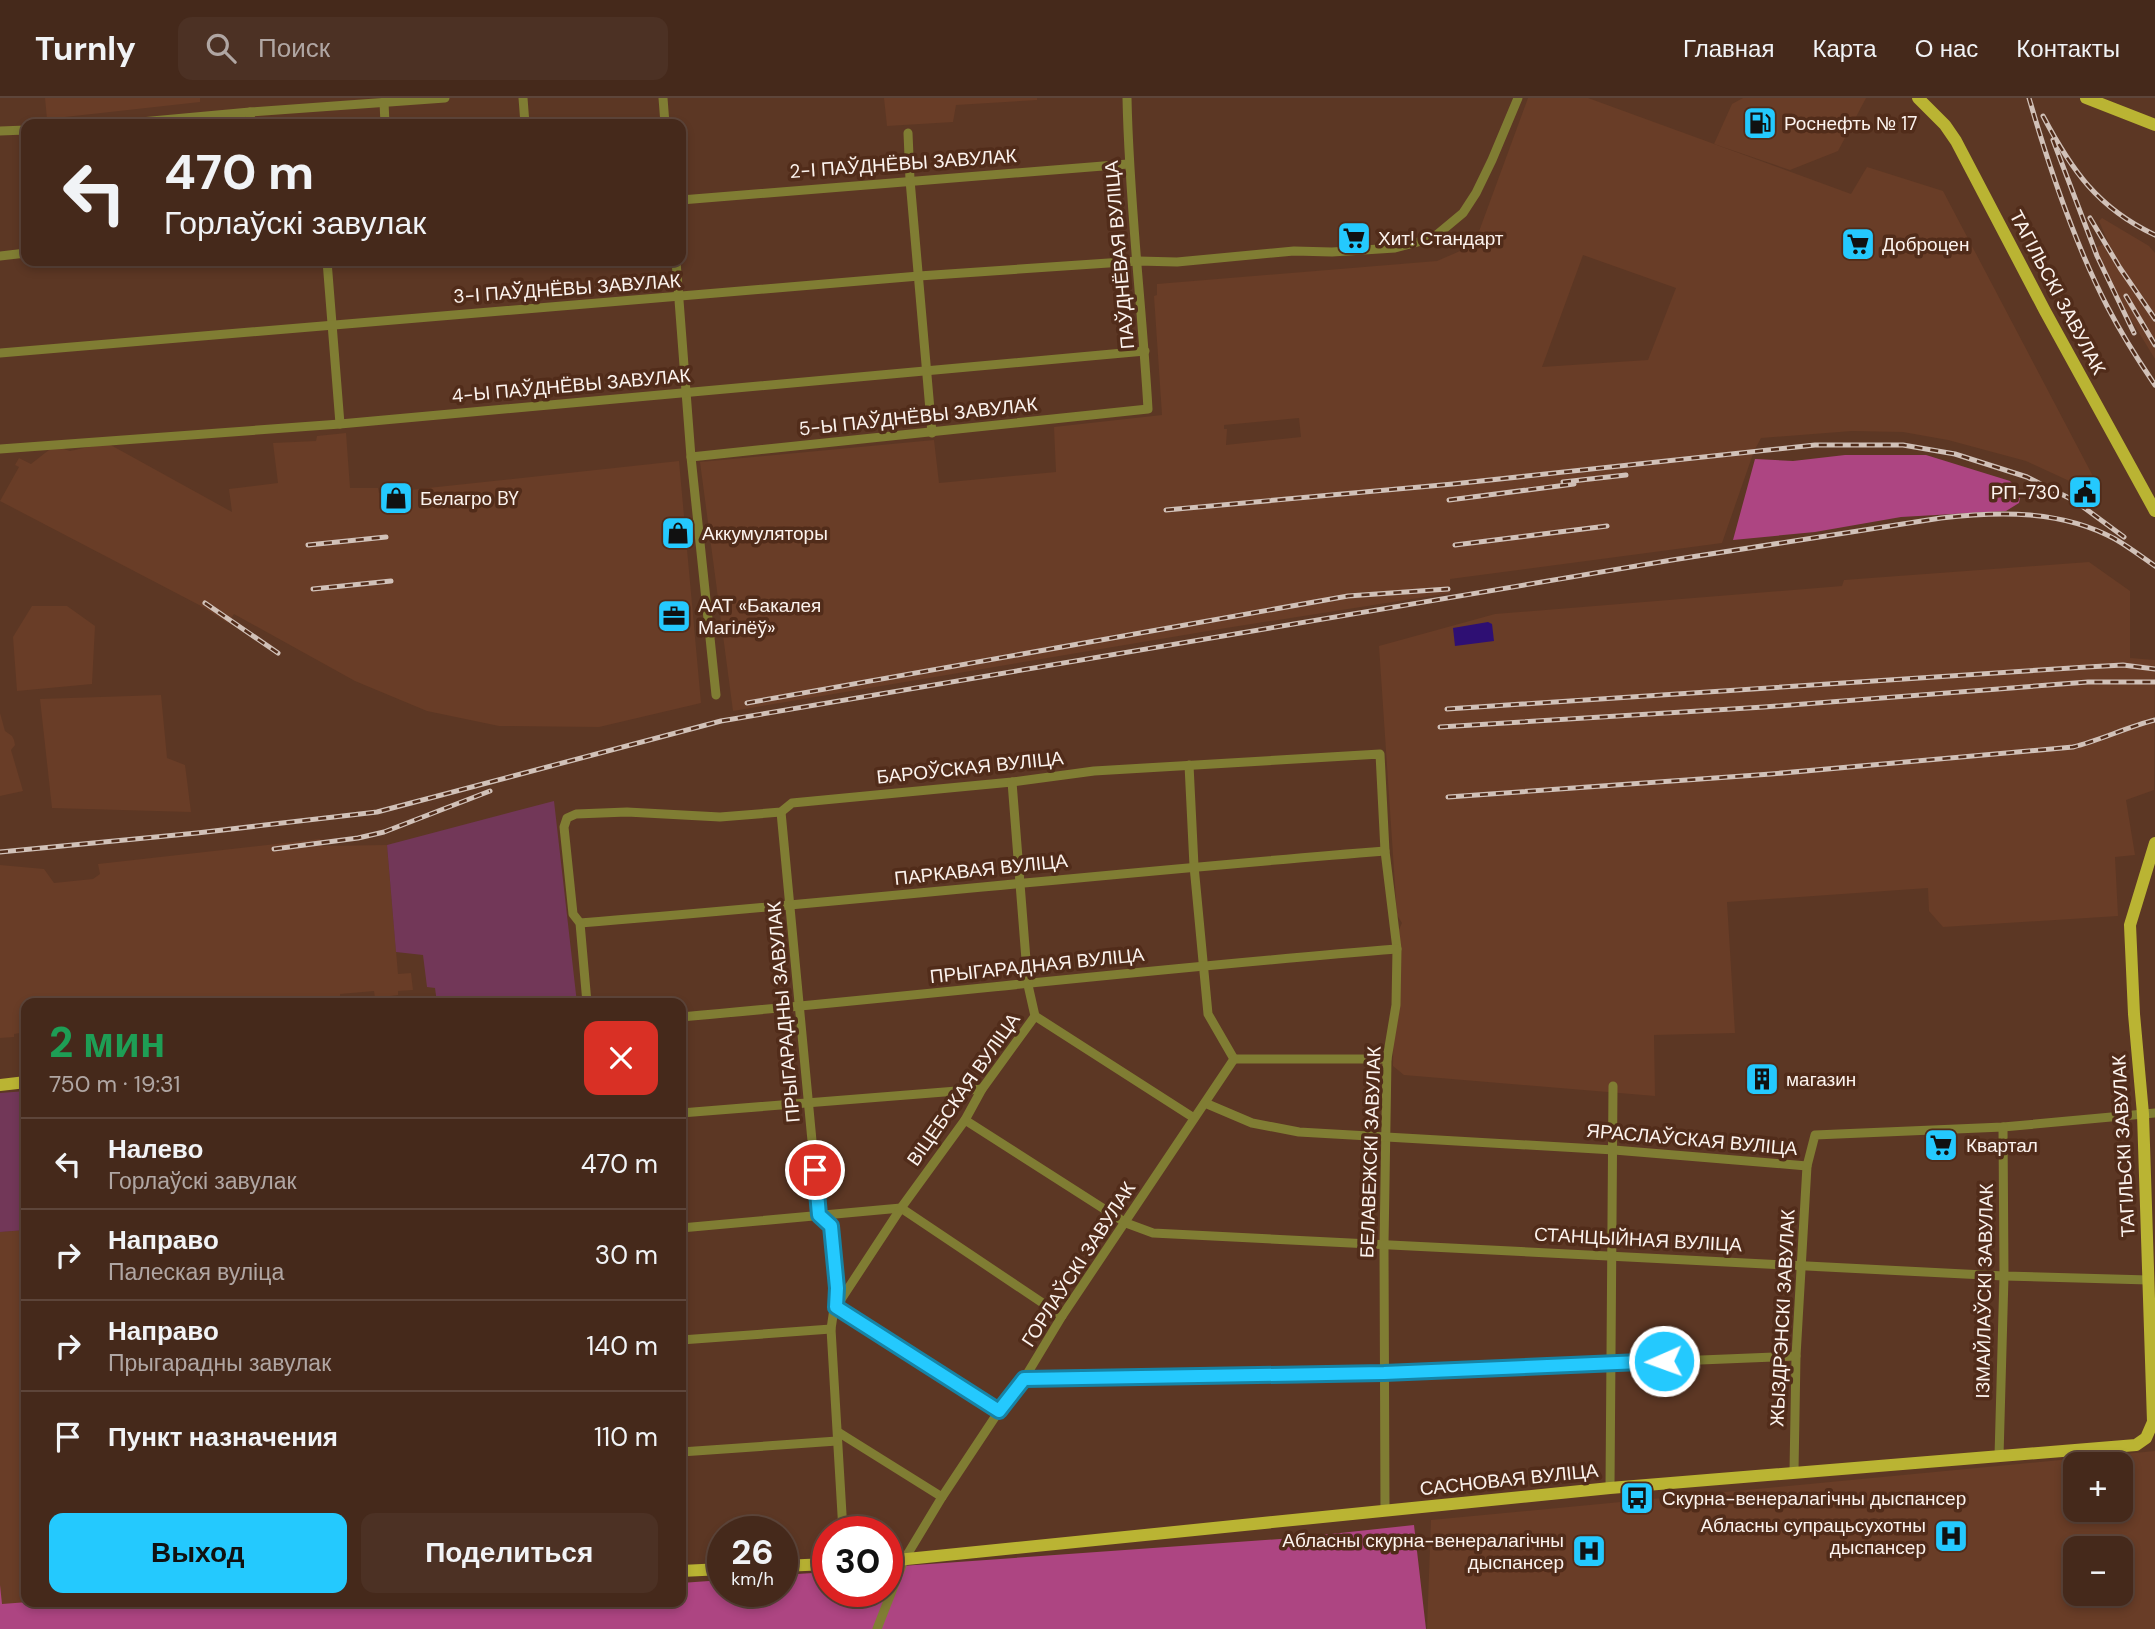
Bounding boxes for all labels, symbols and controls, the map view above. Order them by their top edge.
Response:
search box [178,17,668,80]
text: Turnly [35,27,136,70]
icon: search [202,29,240,67]
text: Поиск [258,31,330,65]
text: Главная [1683,33,1774,64]
text: Карта [1812,33,1877,64]
text: О нас [1915,33,1978,64]
text: Контакты [2016,33,2120,64]
fuel station icon: Роснефть № 17 [1741,104,1779,142]
place label: Роснефть № 17 [1784,111,1917,136]
text: 470 m [164,140,314,204]
street label: 2-І ПАЎДНЁВЫ ЗАВУЛАК [789,143,1017,184]
icon: left [49,147,140,238]
street label: ПАЎДНЁВАЯ ВУЛІЦА [1099,159,1140,350]
text: Горлаўскі завулак [164,202,426,244]
street label: ТАГІЛЬСКІ ЗАВУЛАК [2004,206,2111,379]
supermarket icon: Хит! Стандарт [1335,219,1373,257]
supermarket icon: Доброцен [1839,225,1877,263]
place label: Хит! Стандарт [1378,226,1504,251]
place label: Доброцен [1882,232,1969,257]
street label: 3-І ПАЎДНЁВЫ ЗАВУЛАК [452,268,682,309]
street label: 4-Ы ПАЎДНЁВЫ ЗАВУЛАК [451,363,692,408]
street label: 5-Ы ПАЎДНЁВЫ ЗАВУЛАК [797,392,1039,441]
public building icon: РП-730 [2066,473,2104,511]
shop icon: Белагро BY [377,479,415,517]
place label: РП-730 [1991,480,2060,505]
place label: Белагро BY [420,486,519,511]
shop icon: Аккумуляторы [659,514,697,552]
place label: Аккумуляторы [702,521,828,546]
place label: ААТ «Бакалея Магілёў» [698,593,821,640]
office icon: ААТ «Бакалея Магілёў» [655,597,693,635]
street label: БАРОЎСКАЯ ВУЛІЦА [875,745,1065,790]
street label: ПАРКАВАЯ ВУЛІЦА [893,848,1069,891]
street label: ПРЫГАРАДНЫ ЗАВУЛАК [761,900,806,1124]
street label: ПРЫГАРАДНАЯ ВУЛІЦА [929,942,1146,989]
street label: ВІЦЕБСКАЯ ВУЛІЦА [901,1008,1026,1171]
text: 2 мин [49,1015,165,1070]
button: close [584,1021,658,1095]
street label: БЕЛАВЕЖСКІ ЗАВУЛАК [1354,1046,1387,1258]
street label: ТАГІЛЬСКІ ЗАВУЛАК [2106,1054,2141,1238]
building icon: магазин [1743,1060,1781,1098]
place label: магазин [1786,1067,1856,1092]
text: 750 m · 19:31 [49,1069,180,1099]
street label: ЯРАСЛАЎСКАЯ ВУЛІЦА [1585,1118,1799,1161]
supermarket icon: Квартал [1922,1126,1960,1164]
text: Налево [108,1132,203,1166]
place label: Квартал [1966,1133,2038,1158]
pin [785,1140,845,1200]
icon: left [49,1145,87,1183]
text: 470 m [581,1147,658,1181]
icon: arrive [796,1151,834,1189]
text: Горлаўскі завулак [108,1166,297,1196]
street label: ГОРЛАЎСКІ ЗАВУЛАК [1016,1177,1141,1352]
street label: ІЗМАЙЛАЎСКІ ЗАВУЛАК [1970,1183,1999,1399]
street label: ЖЫЗДРЭНСКІ ЗАВУЛАК [1764,1209,1801,1427]
street label: СТАНЦЫЙНАЯ ВУЛІЦА [1533,1222,1743,1257]
text: Направо [108,1223,219,1257]
icon: right [49,1236,87,1274]
text: 30 m [595,1238,658,1272]
text: Палеская вуліца [108,1257,284,1287]
text: Направо [108,1314,219,1348]
position arrow [1627,1324,1701,1398]
icon: right [49,1327,87,1365]
text: 140 m [586,1329,658,1363]
text: Прыгарадны завулак [108,1348,331,1378]
icon: arrive [49,1418,87,1456]
text: Пункт назначения [108,1420,338,1454]
text: 110 m [594,1420,658,1454]
map controls [2063,1452,2133,1606]
button: + [2063,1452,2133,1522]
street label: САСНОВАЯ ВУЛІЦА [1419,1458,1600,1501]
bus stop icon: Скурна-венералагічны дыспансер [1618,1479,1656,1517]
place label: Скурна-венералагічны дыспансер [1662,1486,1966,1511]
button: Выход [49,1513,347,1593]
button: Поделиться [361,1513,658,1593]
place label: Абласны супрацьсухотны дыспансер [1700,1513,1926,1560]
speed limit sign: 30 [812,1516,903,1607]
hospital icon: Абласны супрацьсухотны дыспансер [1932,1517,1970,1555]
place label: Абласны скурна-венералагічны дыспансер [1282,1528,1564,1575]
text: 26 [731,1529,774,1575]
hospital icon: Абласны скурна-венералагічны дыспансер [1570,1532,1608,1570]
button: − [2063,1536,2133,1606]
text: km/h [731,1567,774,1591]

